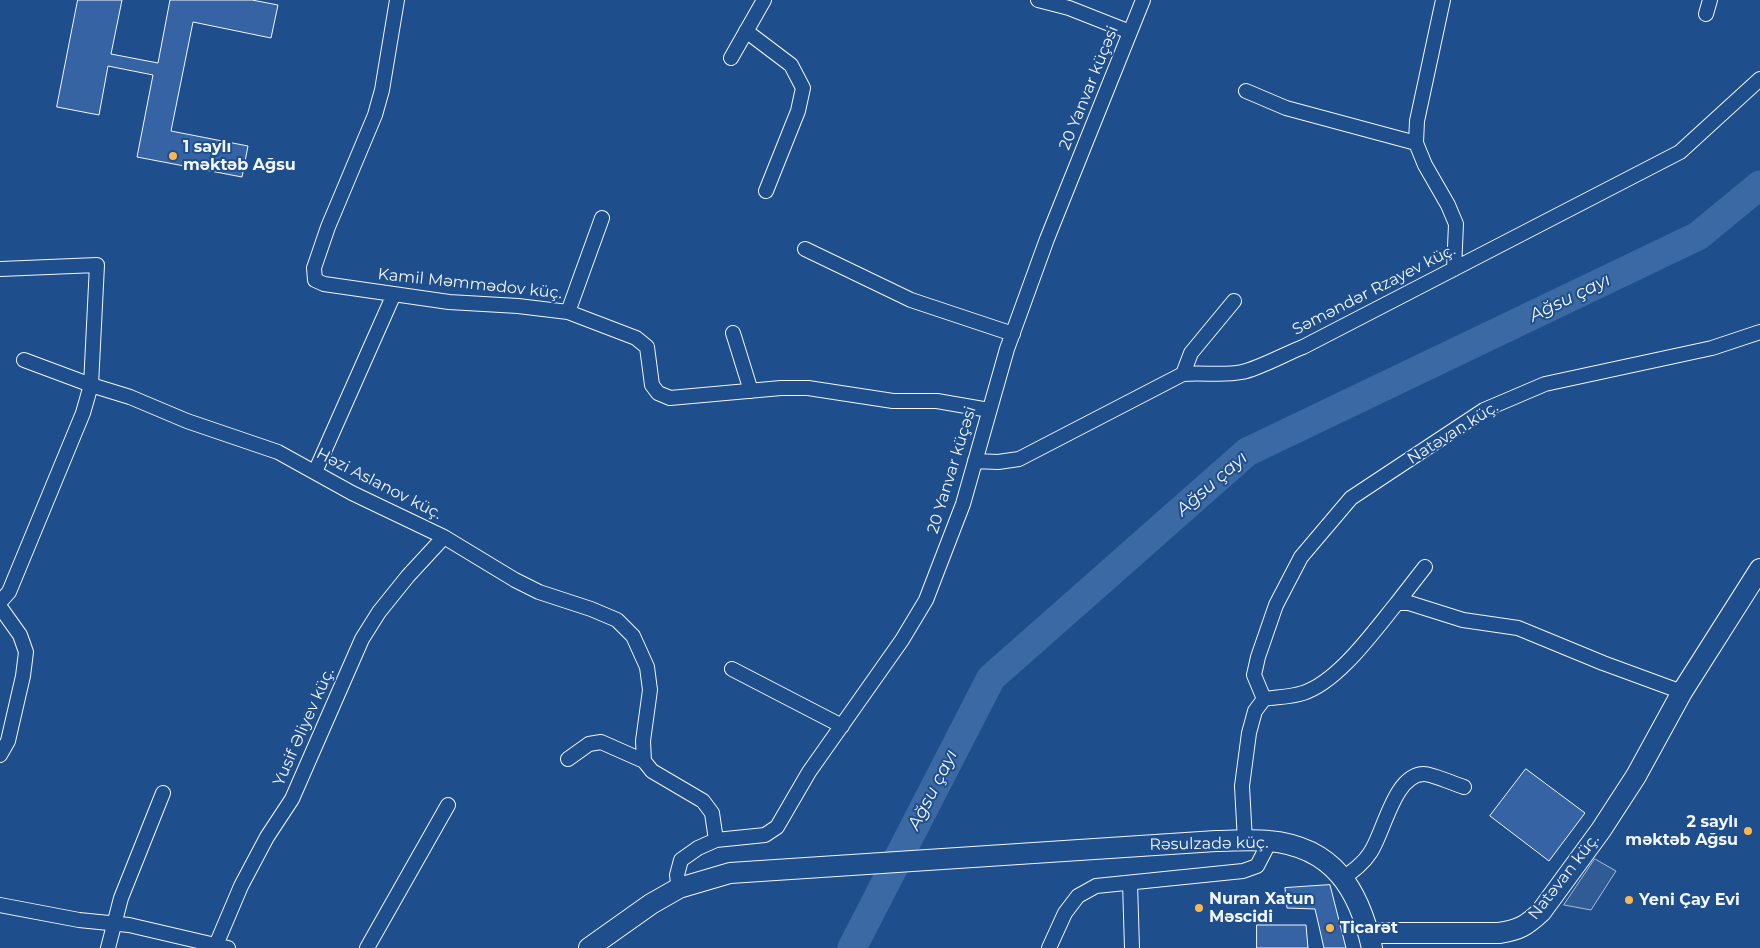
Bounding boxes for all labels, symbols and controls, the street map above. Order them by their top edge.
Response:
street label: 20 Yanvar küçəsi [1055,23,1123,153]
place label: 1 saylı məktəb Ağsu [183,137,296,175]
marker: 1 saylı məktəb Ağsu [167,150,179,162]
street label: Səməndər Rzayev küç. [1289,240,1459,340]
street label: Kamil Məmmədov küç. [377,265,563,303]
water label: Ağsu çayı [1526,269,1614,327]
street label: Natəvan küç. [1404,397,1502,469]
street label: 20 Yanvar küçəsi [923,404,981,536]
street label: Həzi Aslanov küç. [313,444,445,524]
water label: Ağsu çayı [1172,447,1252,521]
street label: Yusif Əliyev küç. [269,665,339,789]
water label: Ağsu çayı [904,746,962,834]
place label: 2 saylı məktəb Ağsu [1625,812,1738,850]
marker: 2 saylı məktəb Ağsu [1742,825,1754,837]
street label: Natəvan küç. [1524,830,1604,924]
street label: Rəsulzadə küç. [1149,833,1269,855]
place label: Nuran Xatun Məscidi [1209,889,1315,927]
place label: Yeni Çay Evi [1639,890,1740,910]
marker: Yeni Çay Evi [1623,894,1635,906]
marker: Nuran Xatun Məscidi [1193,902,1205,914]
place label: Ticarət [1340,918,1398,938]
marker: Ticarət [1324,922,1336,934]

